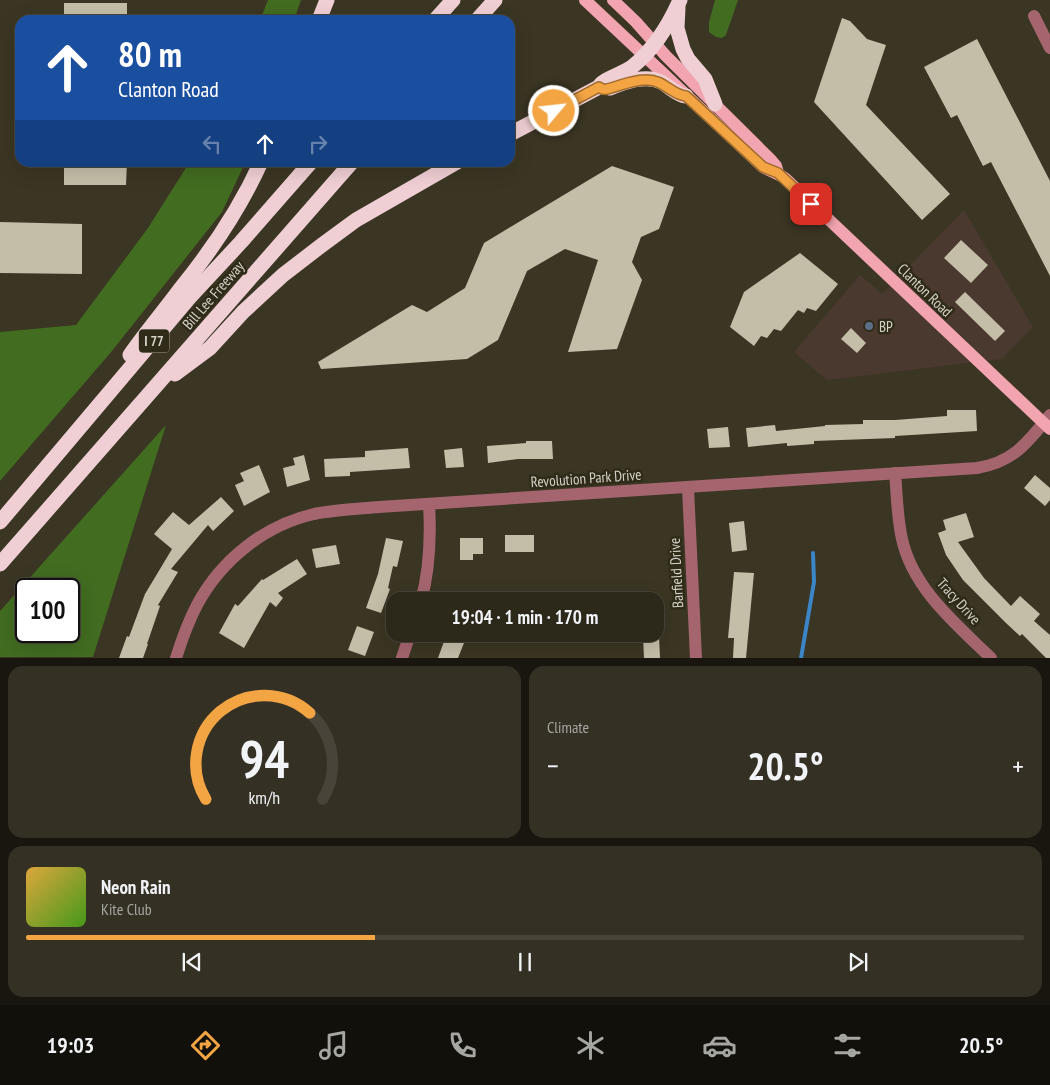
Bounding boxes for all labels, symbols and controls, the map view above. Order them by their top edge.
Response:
text: 80 m [118,31,182,77]
icon: ahead [35,35,100,100]
text: Clanton Road [118,75,219,103]
position arrow [527,84,579,136]
icon: left [198,130,226,158]
icon: ahead [251,130,279,158]
icon: right [304,130,332,158]
pin [790,183,832,225]
icon: arrive [797,190,825,218]
street label: Bill Lee Freeway [178,257,248,333]
street label: Clanton Road [894,259,956,321]
place label: BP [879,317,893,336]
marker: BP [863,320,875,332]
road number: I 77 [139,330,169,352]
street label: Revolution Park Drive [530,465,642,491]
street label: Barfield Drive [665,537,687,609]
street label: Tracy Drive [933,574,985,628]
speed limit sign: 100 [15,578,80,643]
text: 19:04 · 1 min · 170 m [452,605,598,629]
text: Climate [547,717,589,737]
text: 94 [240,725,289,792]
text: 20.5° [747,741,824,790]
text: − [547,747,559,784]
text: + [1012,747,1024,784]
text: km/h [249,786,280,809]
text: Neon Rain [101,875,170,899]
text: Kite Club [101,899,152,919]
icon: previous [178,948,206,976]
icon: pause [511,948,539,976]
icon: next [844,948,872,976]
icon: directions [188,1028,223,1063]
icon: music [316,1028,351,1063]
icon: phone [445,1028,480,1063]
icon: climate [573,1028,608,1063]
icon: car [702,1028,737,1063]
icon: filters [830,1028,865,1063]
text: 19:03 [47,1031,94,1059]
text: 20.5° [959,1031,1003,1059]

